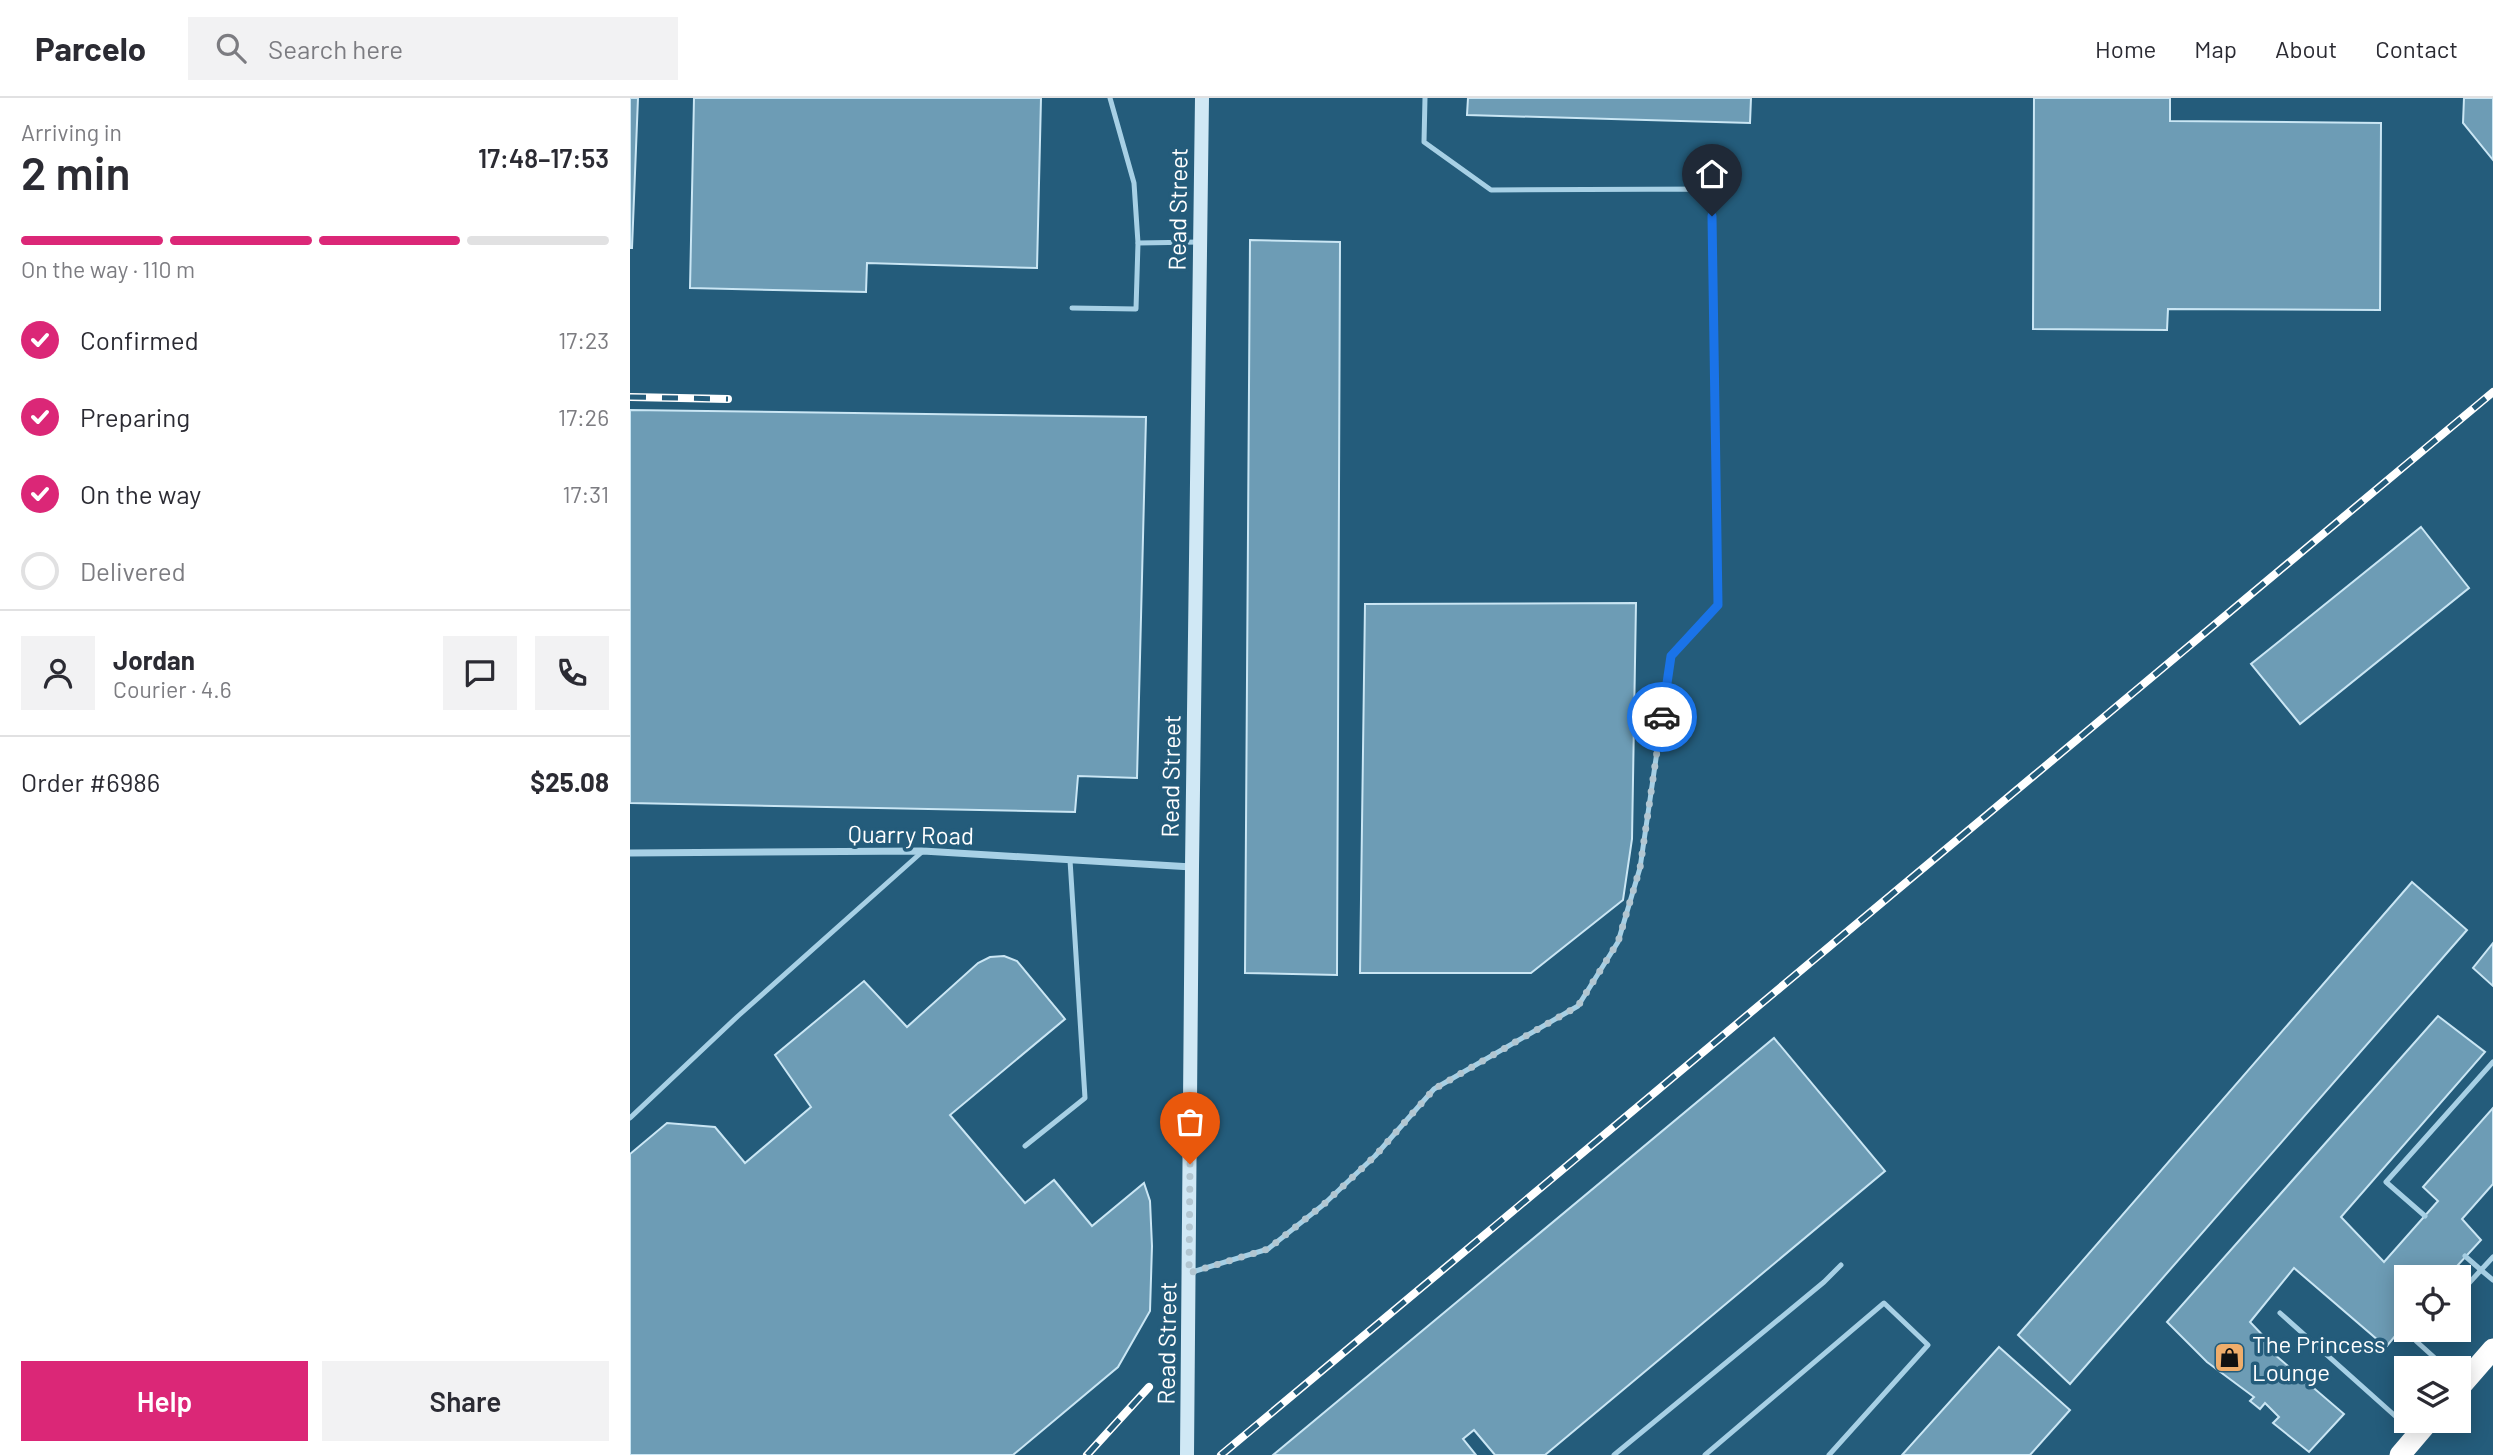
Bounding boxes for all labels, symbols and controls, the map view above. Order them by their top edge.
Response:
search box [188,17,678,80]
text: Parcelo [35,28,146,68]
icon: search [212,29,250,67]
text: Search here [268,33,403,64]
text: Home [2095,34,2156,63]
text: Map [2194,34,2237,63]
text: About [2275,34,2337,63]
text: Contact [2375,34,2458,63]
text: Arriving in [21,118,122,146]
text: 17:48–17:53 [478,142,609,173]
text: 2 min [21,144,130,199]
pin [1682,144,1742,216]
street label: Read Street [1161,147,1193,271]
icon: home [1693,155,1731,193]
text: On the way · 110 m [21,255,195,283]
icon: check [21,321,59,359]
text: Confirmed [80,324,199,355]
text: 17:23 [558,326,609,354]
icon: check [21,398,59,436]
text: Preparing [80,401,190,432]
text: 17:26 [558,403,609,431]
icon: check [21,475,59,513]
text: On the way [80,478,201,509]
text: 17:31 [563,480,609,508]
text: Delivered [80,555,186,586]
button: person [21,636,95,710]
button: chat [443,636,517,710]
button: phone [535,636,609,710]
text: Jordan [113,644,195,675]
text: Courier · 4.6 [113,675,232,703]
courier [1627,682,1697,752]
icon: car [1643,698,1681,736]
street label: Read Street [1154,714,1186,838]
text: Order #6986 [21,766,160,797]
text: $25.08 [530,766,609,797]
street label: Quarry Road [848,818,974,850]
pin [1160,1092,1220,1164]
icon: bag [1171,1103,1209,1141]
map controls [2394,1265,2471,1433]
button: locate [2394,1265,2471,1342]
street label: Read Street [1150,1281,1182,1405]
place label: The Princess Lounge [2252,1329,2386,1386]
shop icon: The Princess Lounge [2212,1340,2246,1374]
button: layers [2394,1356,2471,1433]
button: Help [21,1361,308,1441]
button: Share [322,1361,609,1441]

